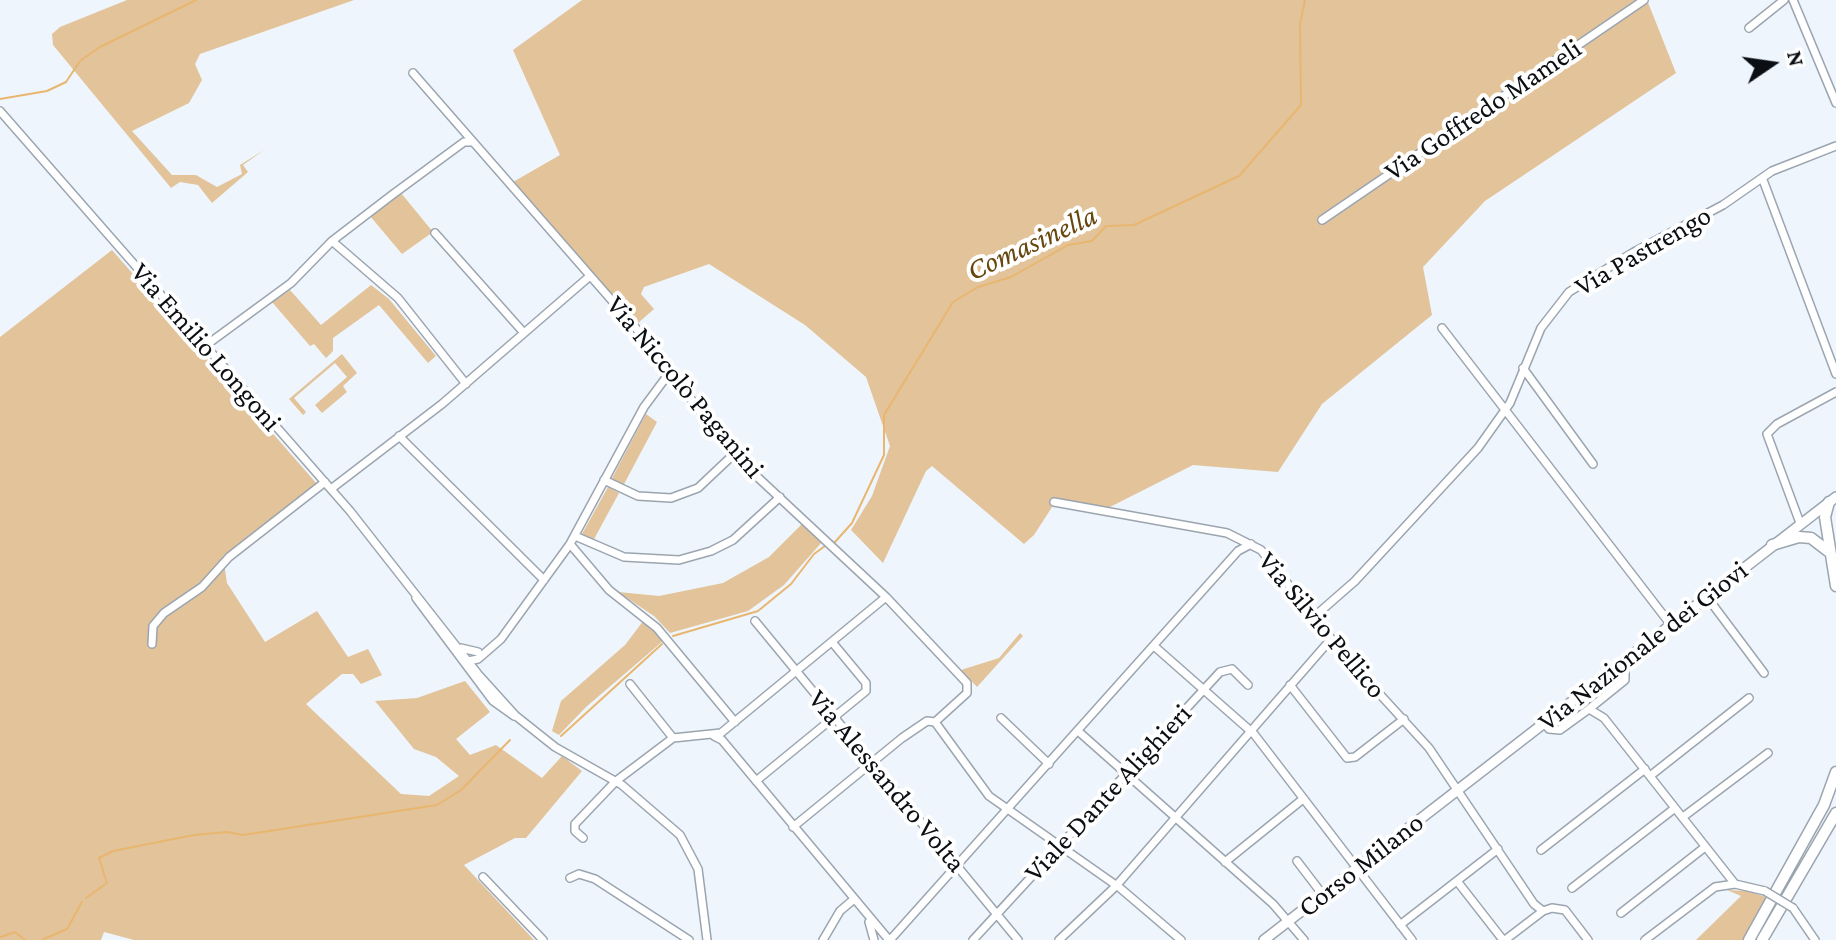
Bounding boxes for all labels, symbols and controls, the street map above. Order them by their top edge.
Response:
north arrow [1732,24,1812,104]
street label: Via Goffredo Mameli [1378,32,1588,188]
text: N [1782,48,1810,69]
water label: Comasinella [961,197,1103,289]
street label: Via Pastrengo [1569,198,1717,304]
street label: Via Emilio Longoni [124,256,288,438]
street label: Via Niccolò Paganini [599,289,771,485]
street label: Via Silvio Pellico [1251,545,1393,705]
street label: Via Nazionale dei Giovi [1531,554,1755,738]
street label: Via Alessandro Volta [801,683,973,879]
street label: Viale Dante Alighieri [1017,697,1199,889]
street label: Corso Milano [1292,806,1430,924]

